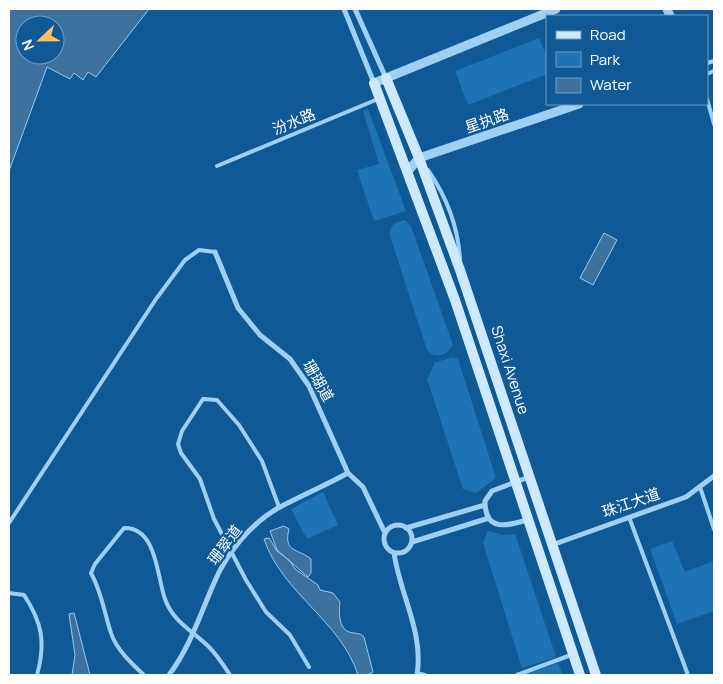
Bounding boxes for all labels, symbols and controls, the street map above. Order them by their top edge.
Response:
north arrow [15,15,65,65]
legend [546,15,708,105]
text: Road [590,24,626,45]
text: N [17,37,38,53]
text: Park [590,49,620,70]
text: Water [590,74,632,95]
street label: 汾水路 [269,103,319,140]
street label: 星执路 [462,103,512,138]
street label: Shaxi Avenue [486,323,535,417]
street label: 珊瑚道 [298,356,339,405]
street label: 珠江大道 [599,483,663,522]
street label: 珊翠道 [203,520,247,569]

